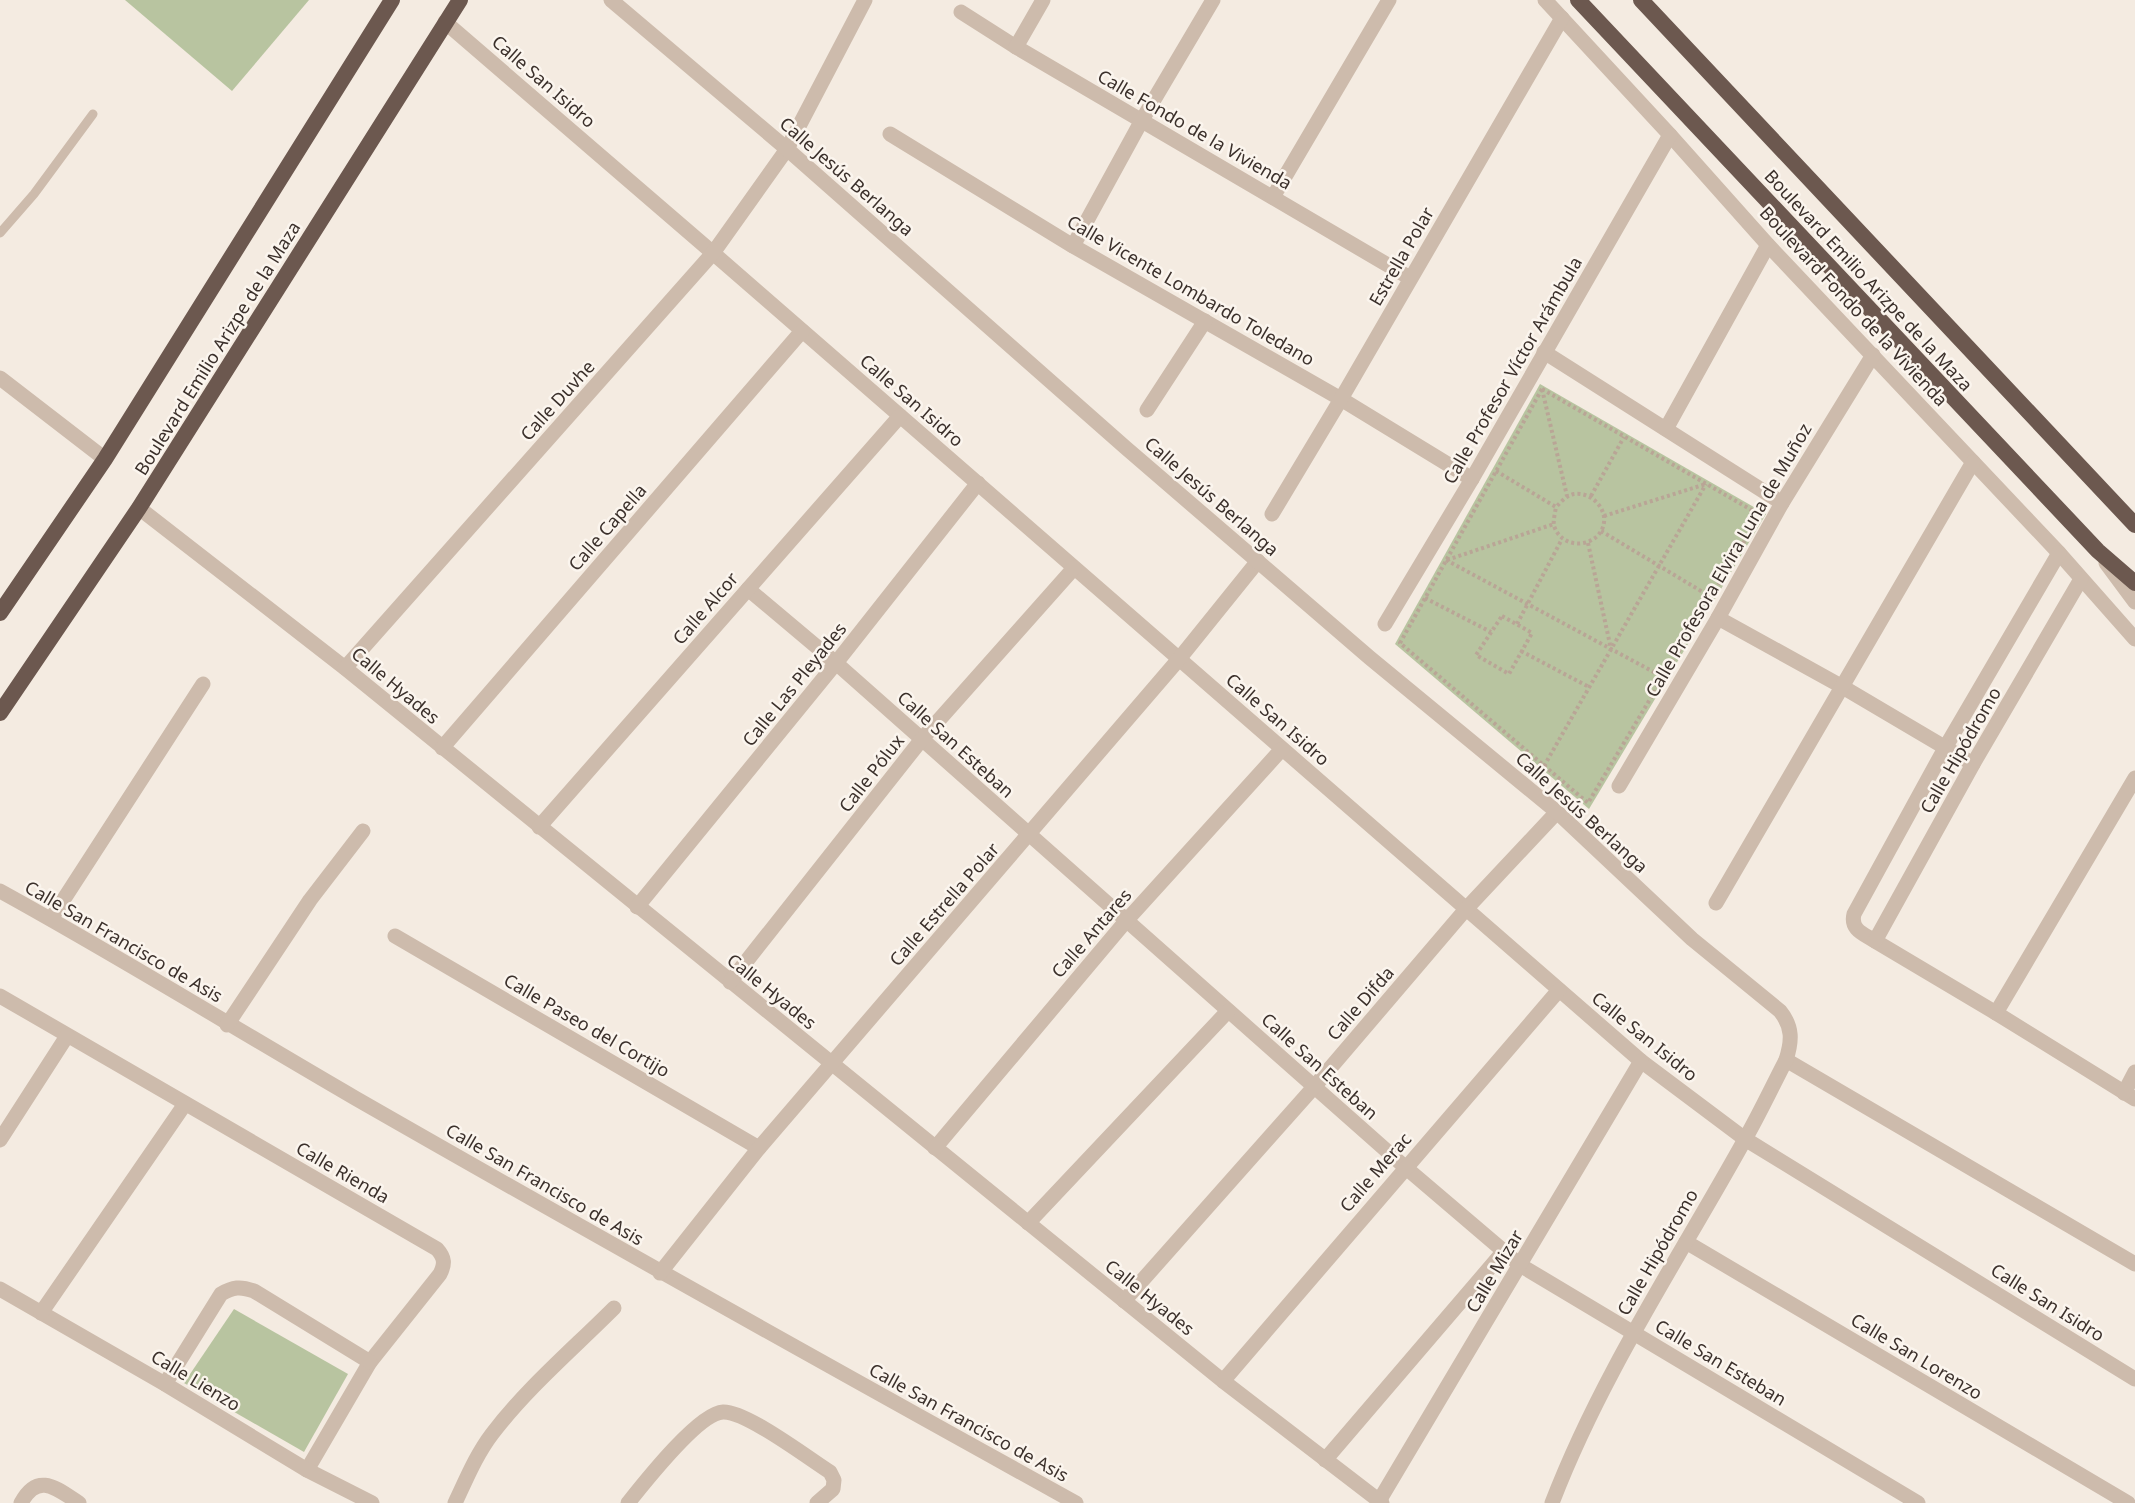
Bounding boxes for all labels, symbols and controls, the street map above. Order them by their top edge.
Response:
street label: Calle San Isidro [487,29,601,133]
street label: Calle Fondo de la Vivienda [1093,63,1297,195]
street label: Calle Jesús Berlanga [775,111,919,241]
street label: Boulevard Emilio Arizpe de la Maza [1760,164,1978,396]
street label: Boulevard Fondo de la Vivienda [1755,201,1953,411]
street label: Estrella Polar [1363,202,1439,310]
street label: Calle Vicente Lombardo Toledano [1063,209,1319,371]
street label: Boulevard Emilio Arizpe de la Maza [129,217,305,479]
street label: Calle Profesor Víctor Arámbula [1437,252,1587,488]
street label: Calle San Isidro [855,348,969,452]
street label: Calle Duvhe [515,355,599,445]
street label: Calle Profesora Elvira Luna de Muñoz [1639,419,1817,701]
street label: Calle Jesús Berlanga [1140,431,1284,561]
street label: Calle Capella [563,478,651,576]
street label: Calle Alcor [667,566,744,649]
street label: Calle Las Pleyades [737,617,851,751]
street label: Calle Hyades [347,641,445,729]
street label: Calle San Isidro [1221,667,1335,771]
street label: Calle Hipódromo [1914,682,2006,818]
street label: Calle San Esteban [893,685,1019,803]
street label: Calle Pólux [833,729,909,817]
street label: Calle Jesús Berlanga [1511,746,1653,878]
street label: Calle Estrella Polar [884,837,1005,971]
street label: Calle San Francisco de Asis [21,874,227,1008]
street label: Calle Antares [1046,883,1136,983]
street label: Calle Hyades [722,948,822,1034]
street label: Calle Difda [1321,961,1399,1045]
street label: Calle Paseo del Cortijo [500,968,674,1082]
street label: Calle San Isidro [1587,986,1703,1086]
street label: Calle San Esteban [1257,1007,1383,1125]
street label: Calle San Francisco de Asis [442,1117,648,1251]
street label: Calle Merac [1334,1127,1416,1217]
street label: Calle Rienda [292,1136,394,1208]
street label: Calle Hipódromo [1611,1184,1703,1320]
street label: Calle Mizar [1460,1225,1528,1317]
street label: Calle Hyades [1100,1254,1200,1340]
street label: Calle San Isidro [1987,1257,2109,1347]
street label: Calle San Lorenzo [1847,1307,1987,1405]
street label: Calle San Esteban [1651,1313,1791,1411]
street label: Calle Lienzo [147,1344,245,1416]
street label: Calle San Francisco de Asis [865,1357,1073,1487]

